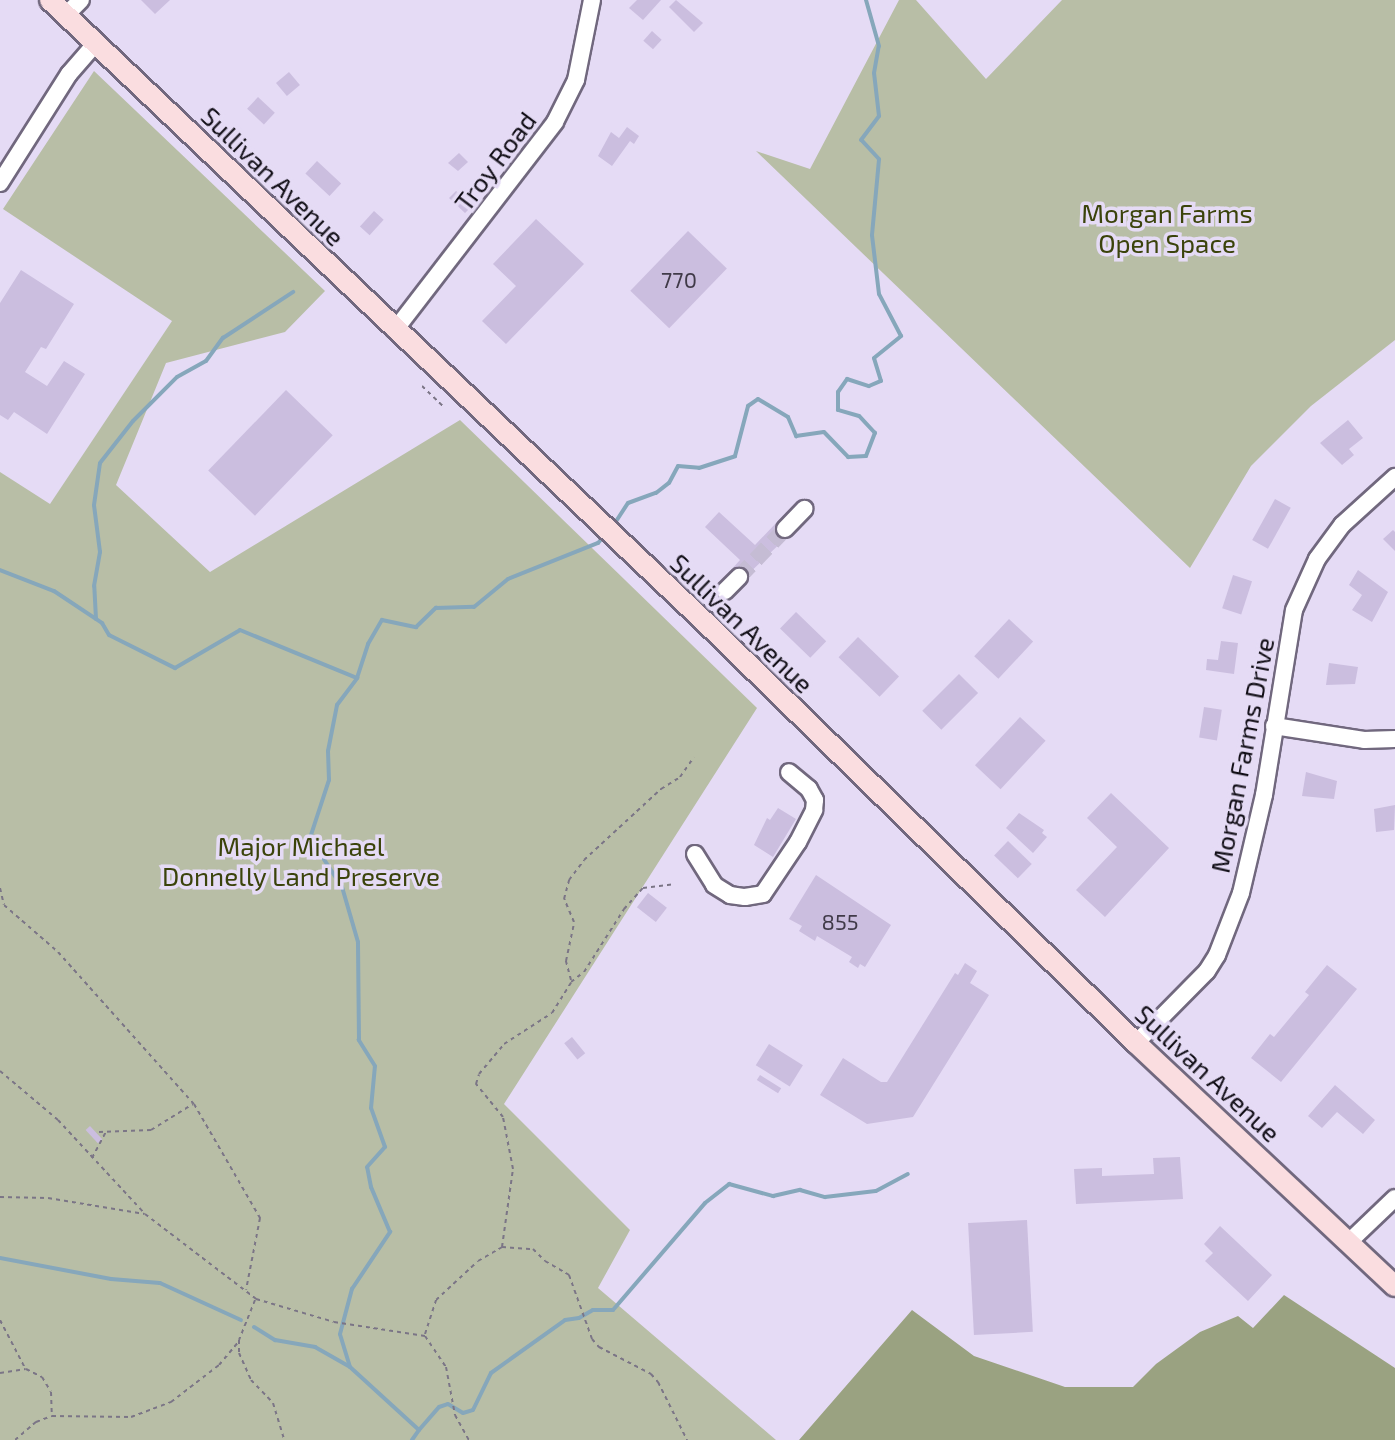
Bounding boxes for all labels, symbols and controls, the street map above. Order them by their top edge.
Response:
street label: Sullivan Avenue [195,100,351,252]
street label: Troy Road [447,105,543,217]
park label: Morgan Farms Open Space [1081,197,1253,258]
house number: 770 [661,267,697,293]
street label: Sullivan Avenue [664,547,820,699]
street label: Morgan Farms Drive [1204,635,1280,875]
park label: Major Michael Donnelly Land Preserve [162,830,440,892]
house number: 855 [822,909,858,935]
street label: Sullivan Avenue [1129,998,1287,1148]

